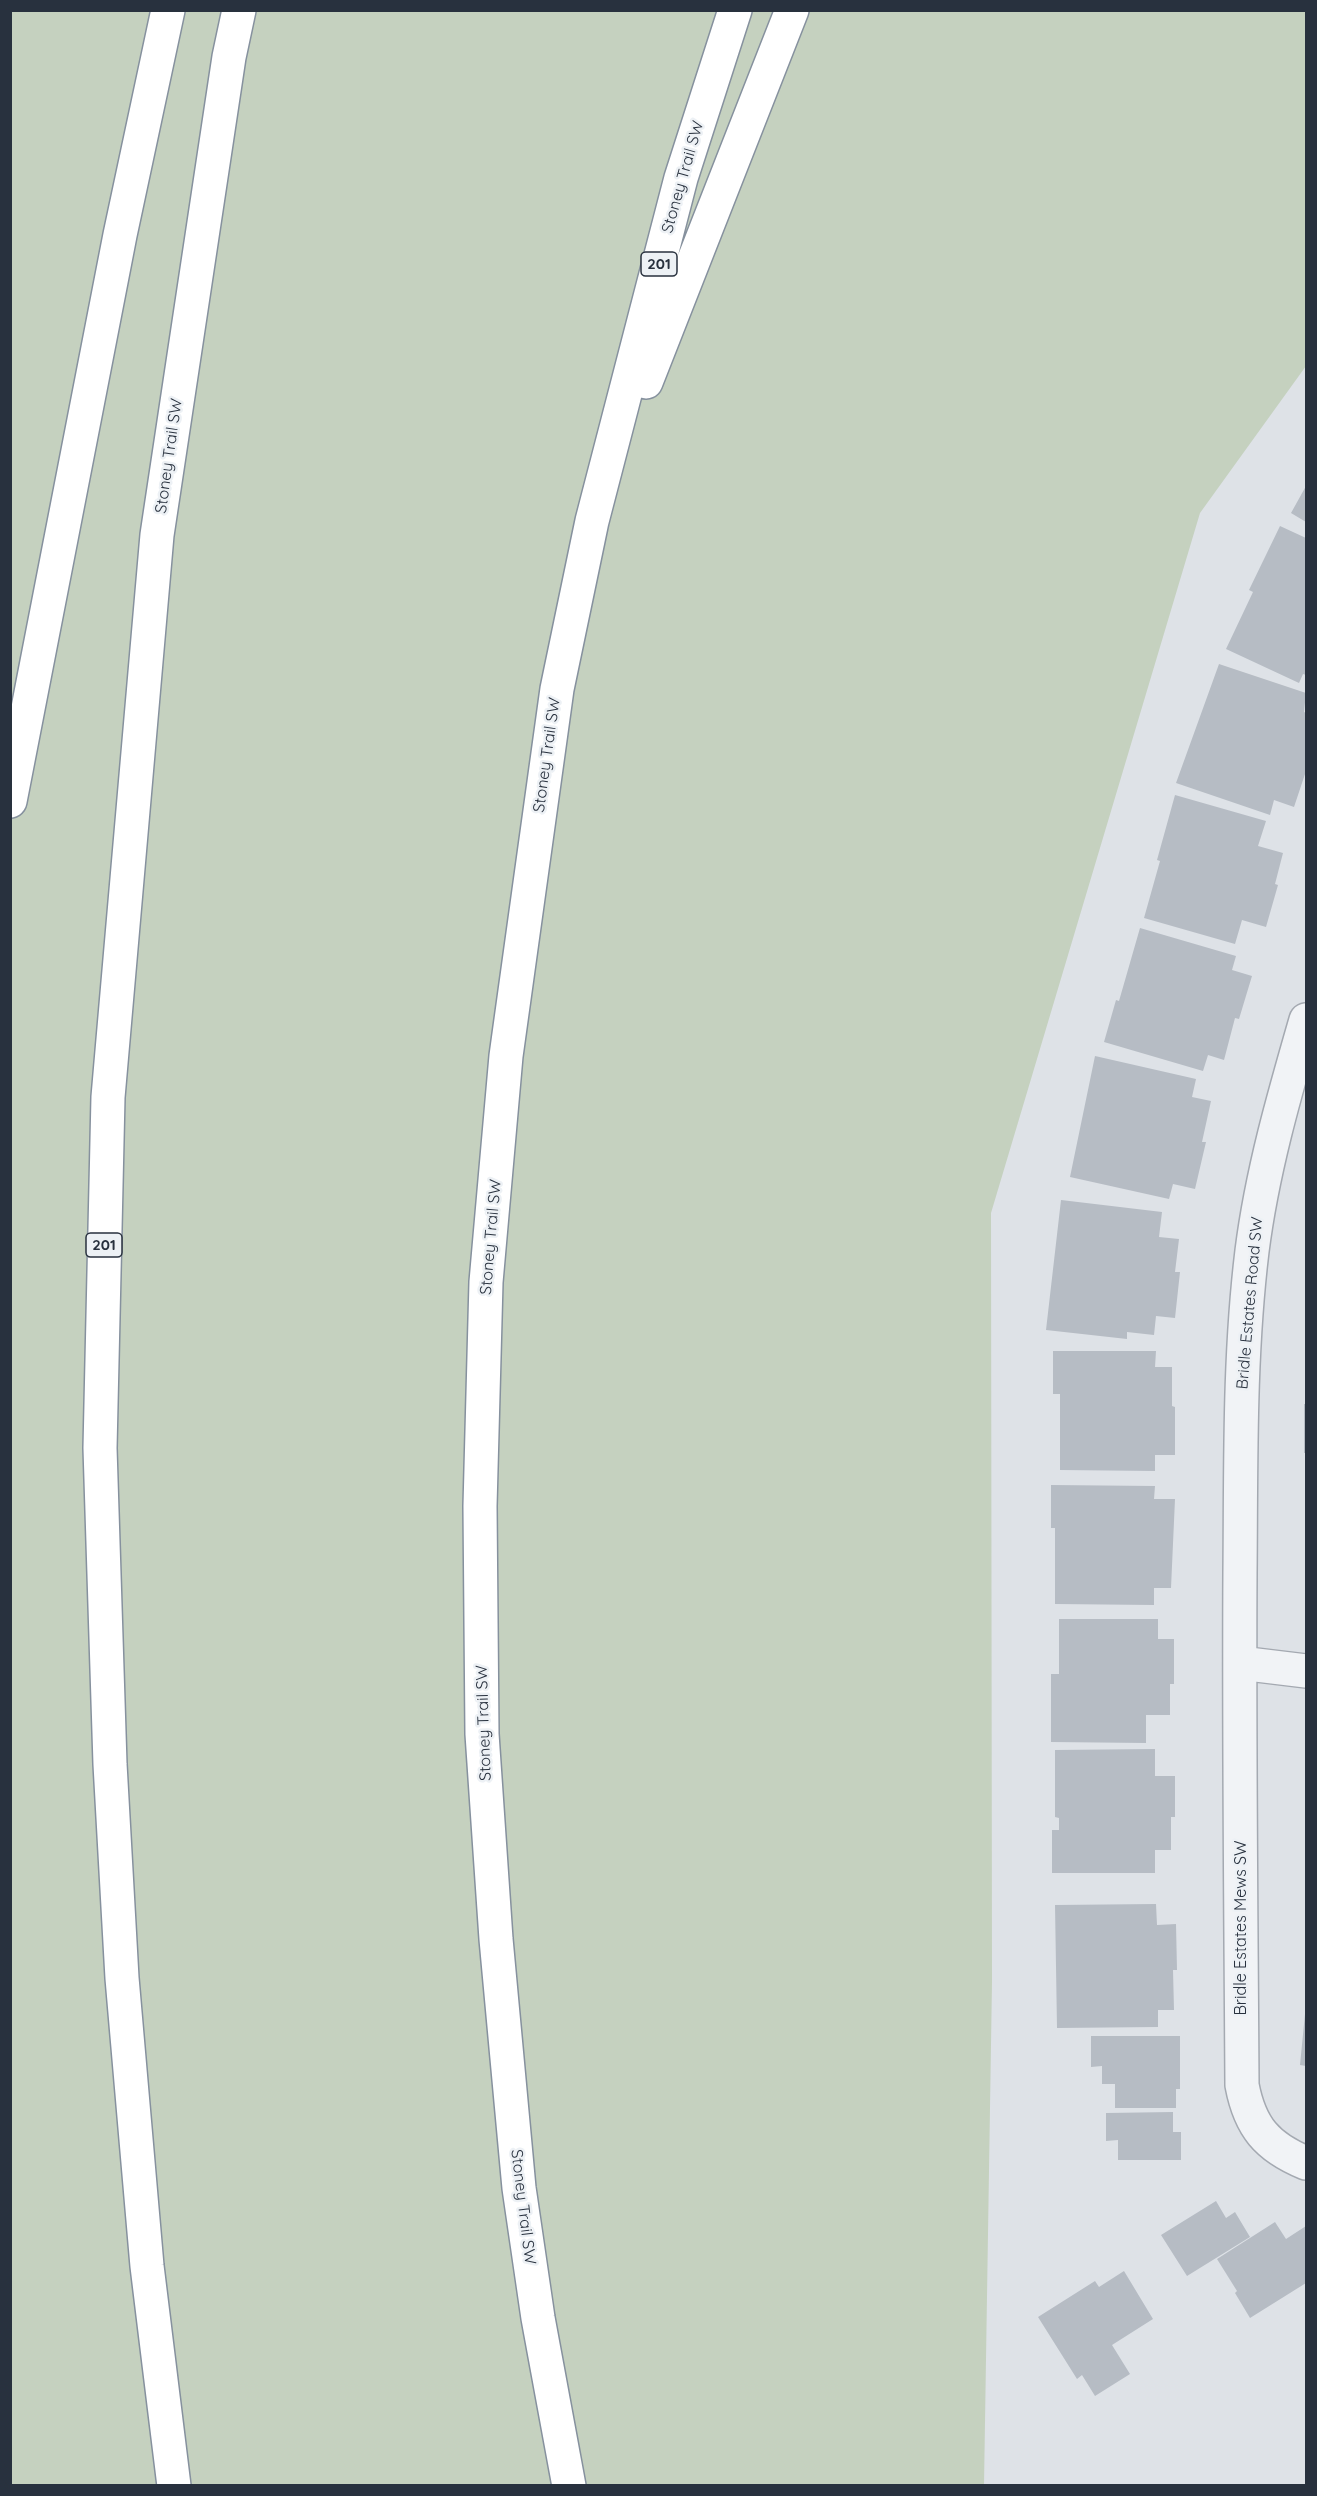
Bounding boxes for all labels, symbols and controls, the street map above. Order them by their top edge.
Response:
street label: Stoney Trail SW [658,119,708,235]
road number: 201 [641,252,677,276]
street label: Stoney Trail SW [151,397,187,515]
street label: Stoney Trail SW [529,696,565,814]
street label: Stoney Trail SW [476,1178,506,1296]
street label: Bridle Estates Road SW [1233,1216,1267,1390]
road number: 201 [86,1233,122,1257]
street label: Stoney Trail SW [472,1665,496,1781]
street label: Bridle Estates Mews SW [1231,1840,1251,2016]
street label: Stoney Trail SW [506,2148,540,2266]

